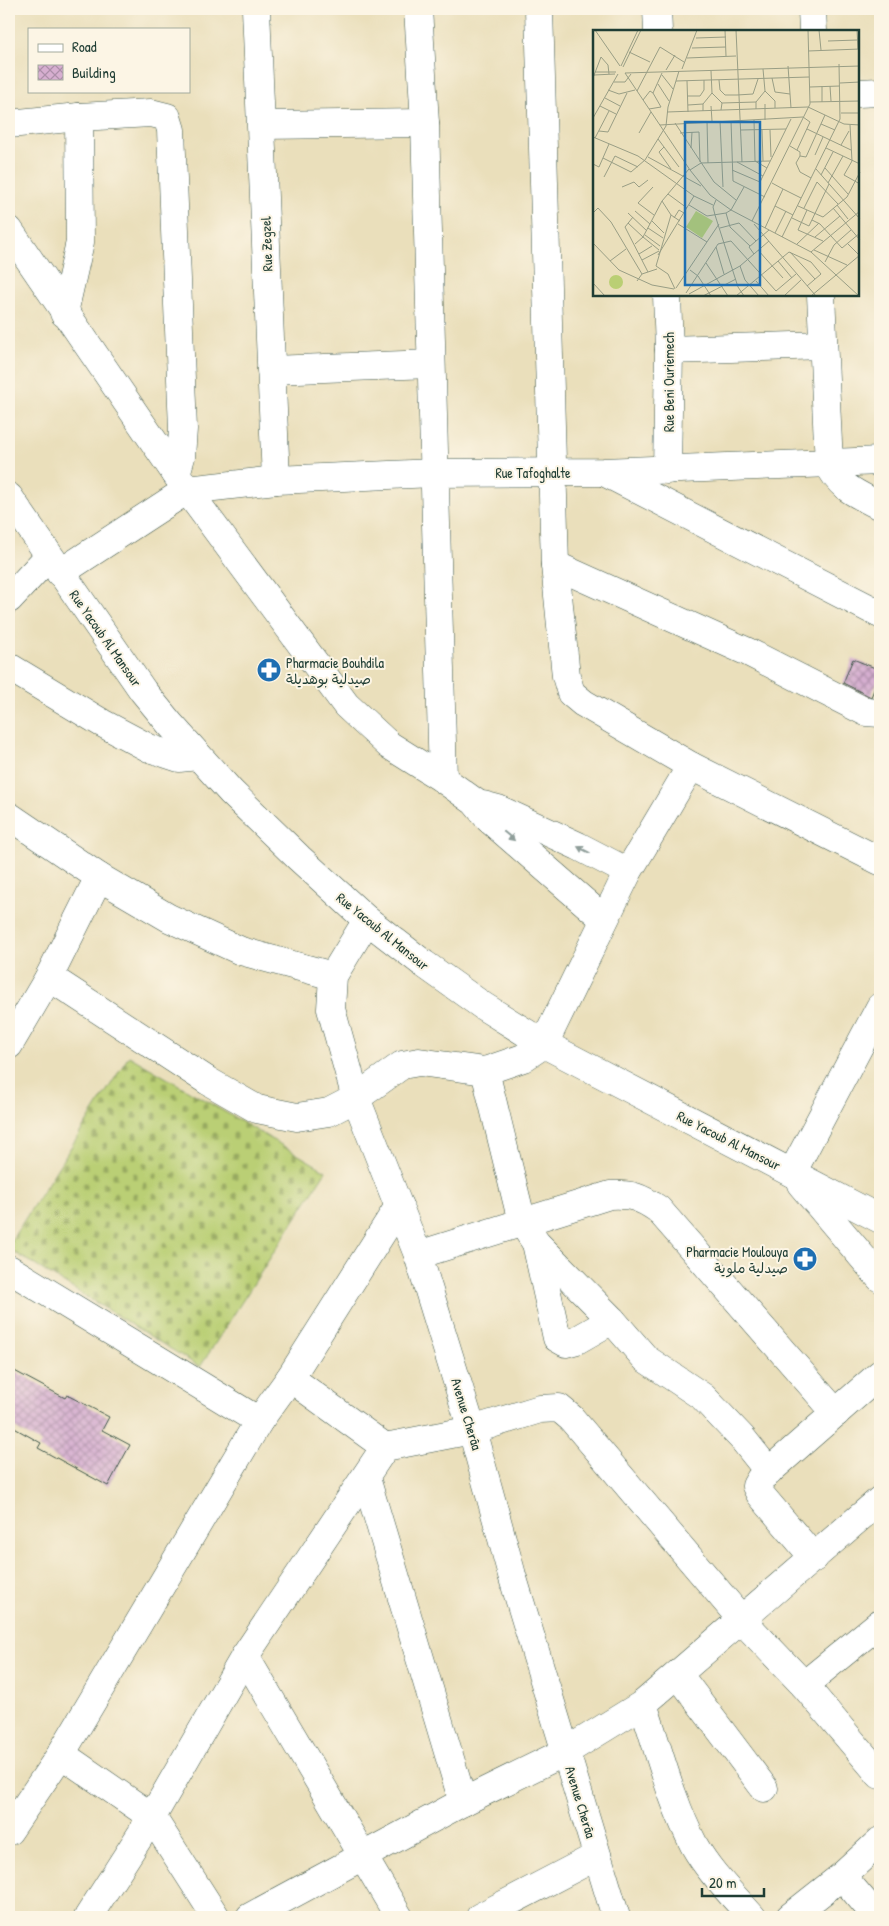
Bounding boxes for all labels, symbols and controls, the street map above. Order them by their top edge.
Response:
legend [28,28,190,92]
inset map [593,30,859,296]
text: Road [72,36,97,57]
text: Building [72,62,116,83]
street label: Rue Zegzel [256,216,277,272]
street label: Rue Beni Ouriemech [659,332,678,432]
street label: Rue Tafoghalte [495,463,571,483]
street label: Rue Yacoub Al Mansour [66,586,147,691]
place label: Pharmacie Bouhdila صيدلية بوهديلة [286,653,384,688]
pharmacy icon: Pharmacie Bouhdila صيدلية بوهديلة [256,657,282,683]
one-way arrow [503,831,516,842]
one-way arrow [577,846,592,854]
street label: Rue Yacoub Al Mansour [333,888,434,975]
street label: Rue Yacoub Al Mansour [674,1106,785,1175]
place label: Pharmacie Moulouya صيدلية ملوية [686,1242,789,1278]
pharmacy icon: Pharmacie Moulouya صيدلية ملوية [792,1246,818,1272]
street label: Avenue Cherâa [447,1376,487,1453]
street label: Avenue Cherâa [561,1764,601,1841]
scale bar [702,1866,764,1898]
text: 20 m [709,1872,736,1893]

